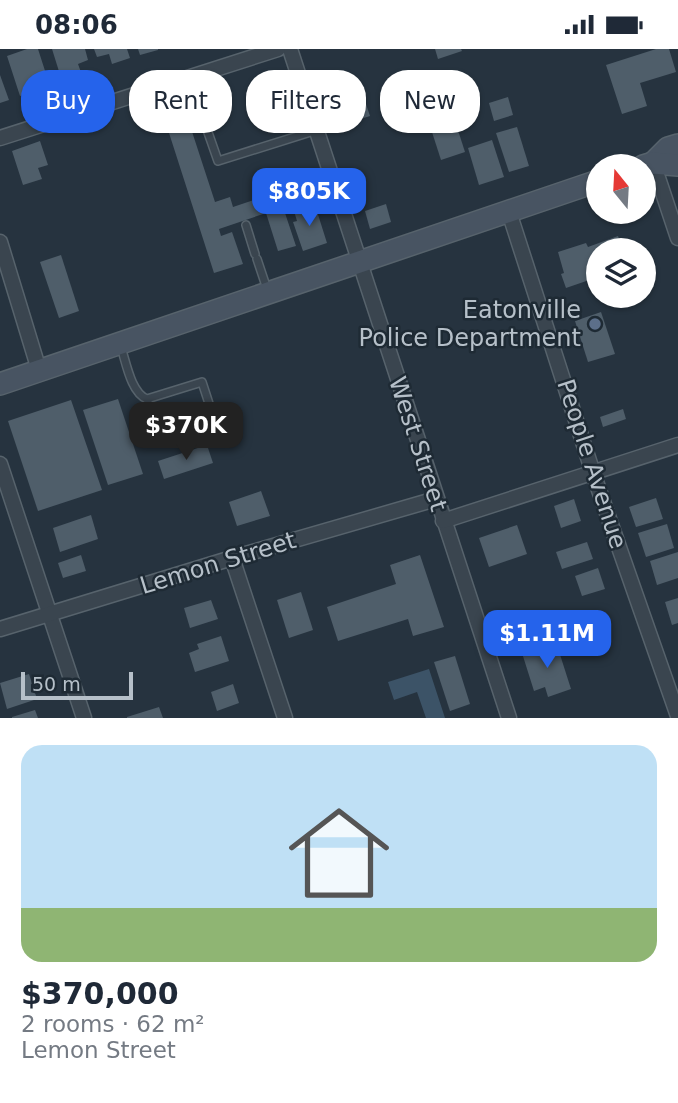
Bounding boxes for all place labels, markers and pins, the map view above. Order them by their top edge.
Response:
pin: $805K [260,169,358,228]
place label: Eatonville Police Department [359,296,581,352]
marker: Eatonville Police Department [587,316,603,332]
pin: $370K [137,403,235,462]
pin: $1.11M [490,611,604,670]

